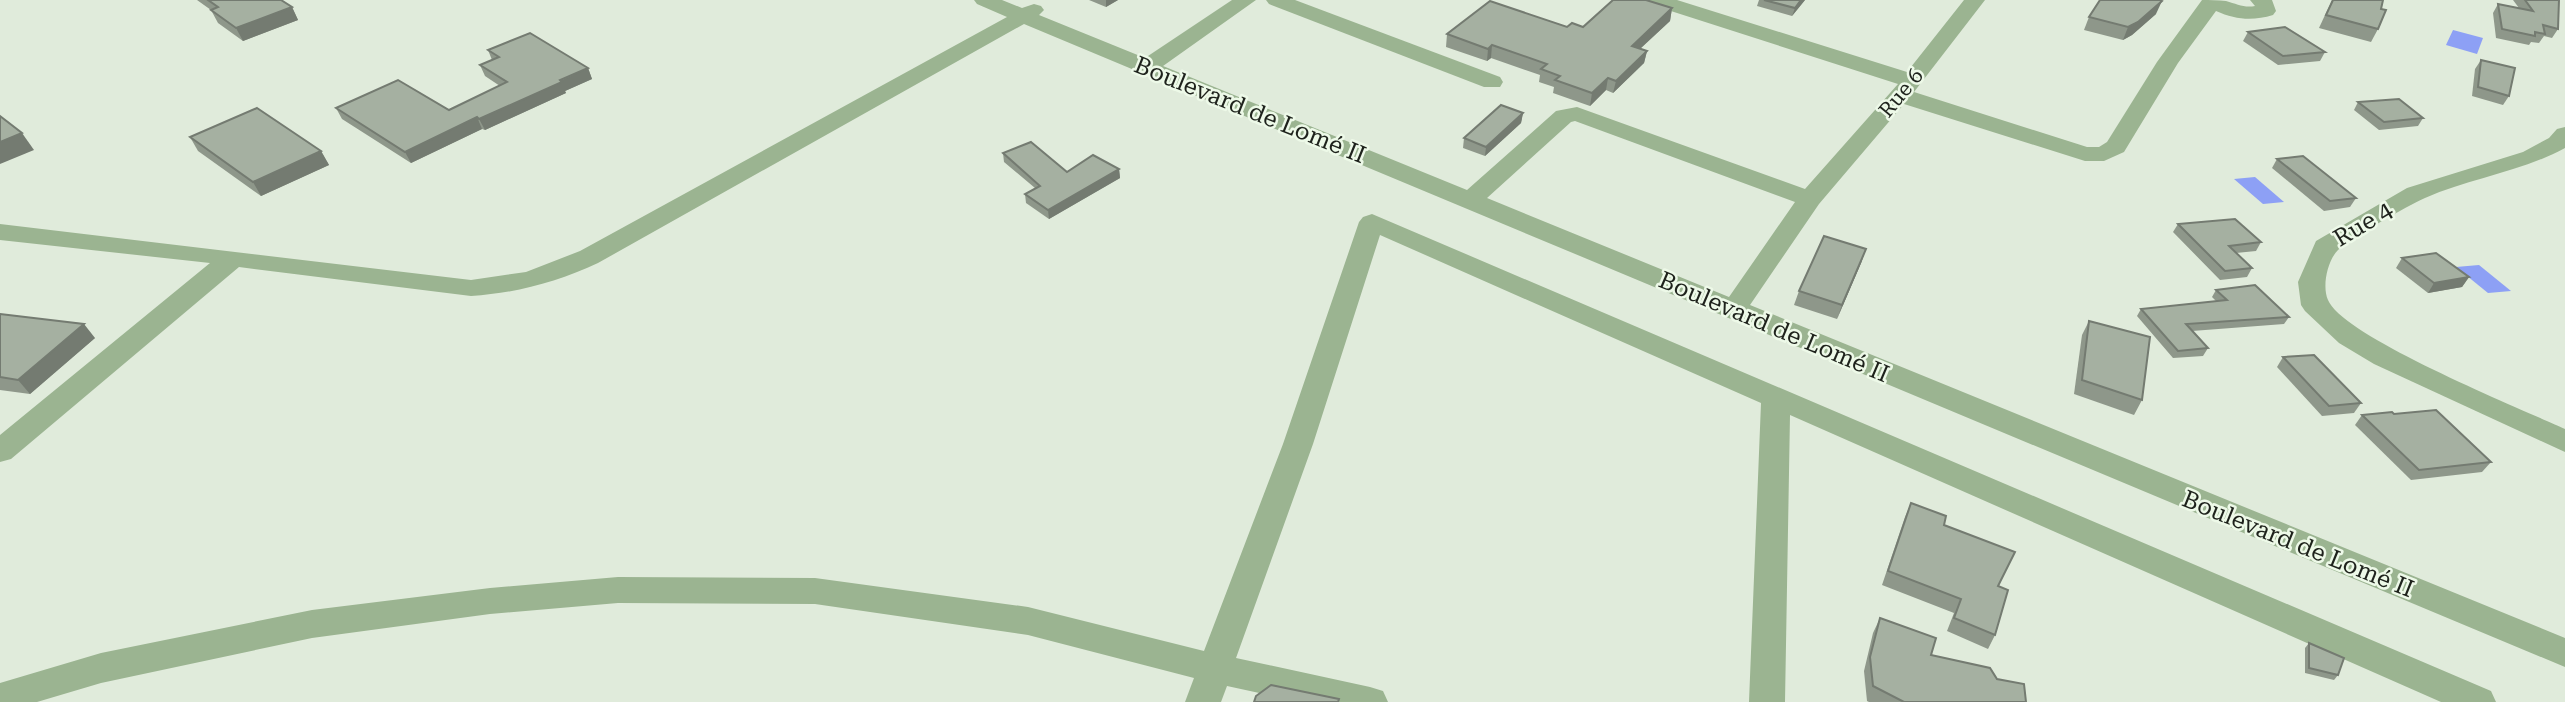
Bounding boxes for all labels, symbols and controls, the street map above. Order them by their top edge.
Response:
street label: Boulevard de Lomé II [1130,51,1370,169]
street label: Rue 6 [1874,64,1928,122]
street label: Rue 4 [2328,195,2398,252]
street label: Boulevard de Lomé II [1655,266,1893,388]
street label: Boulevard de Lomé II [2178,485,2418,603]

